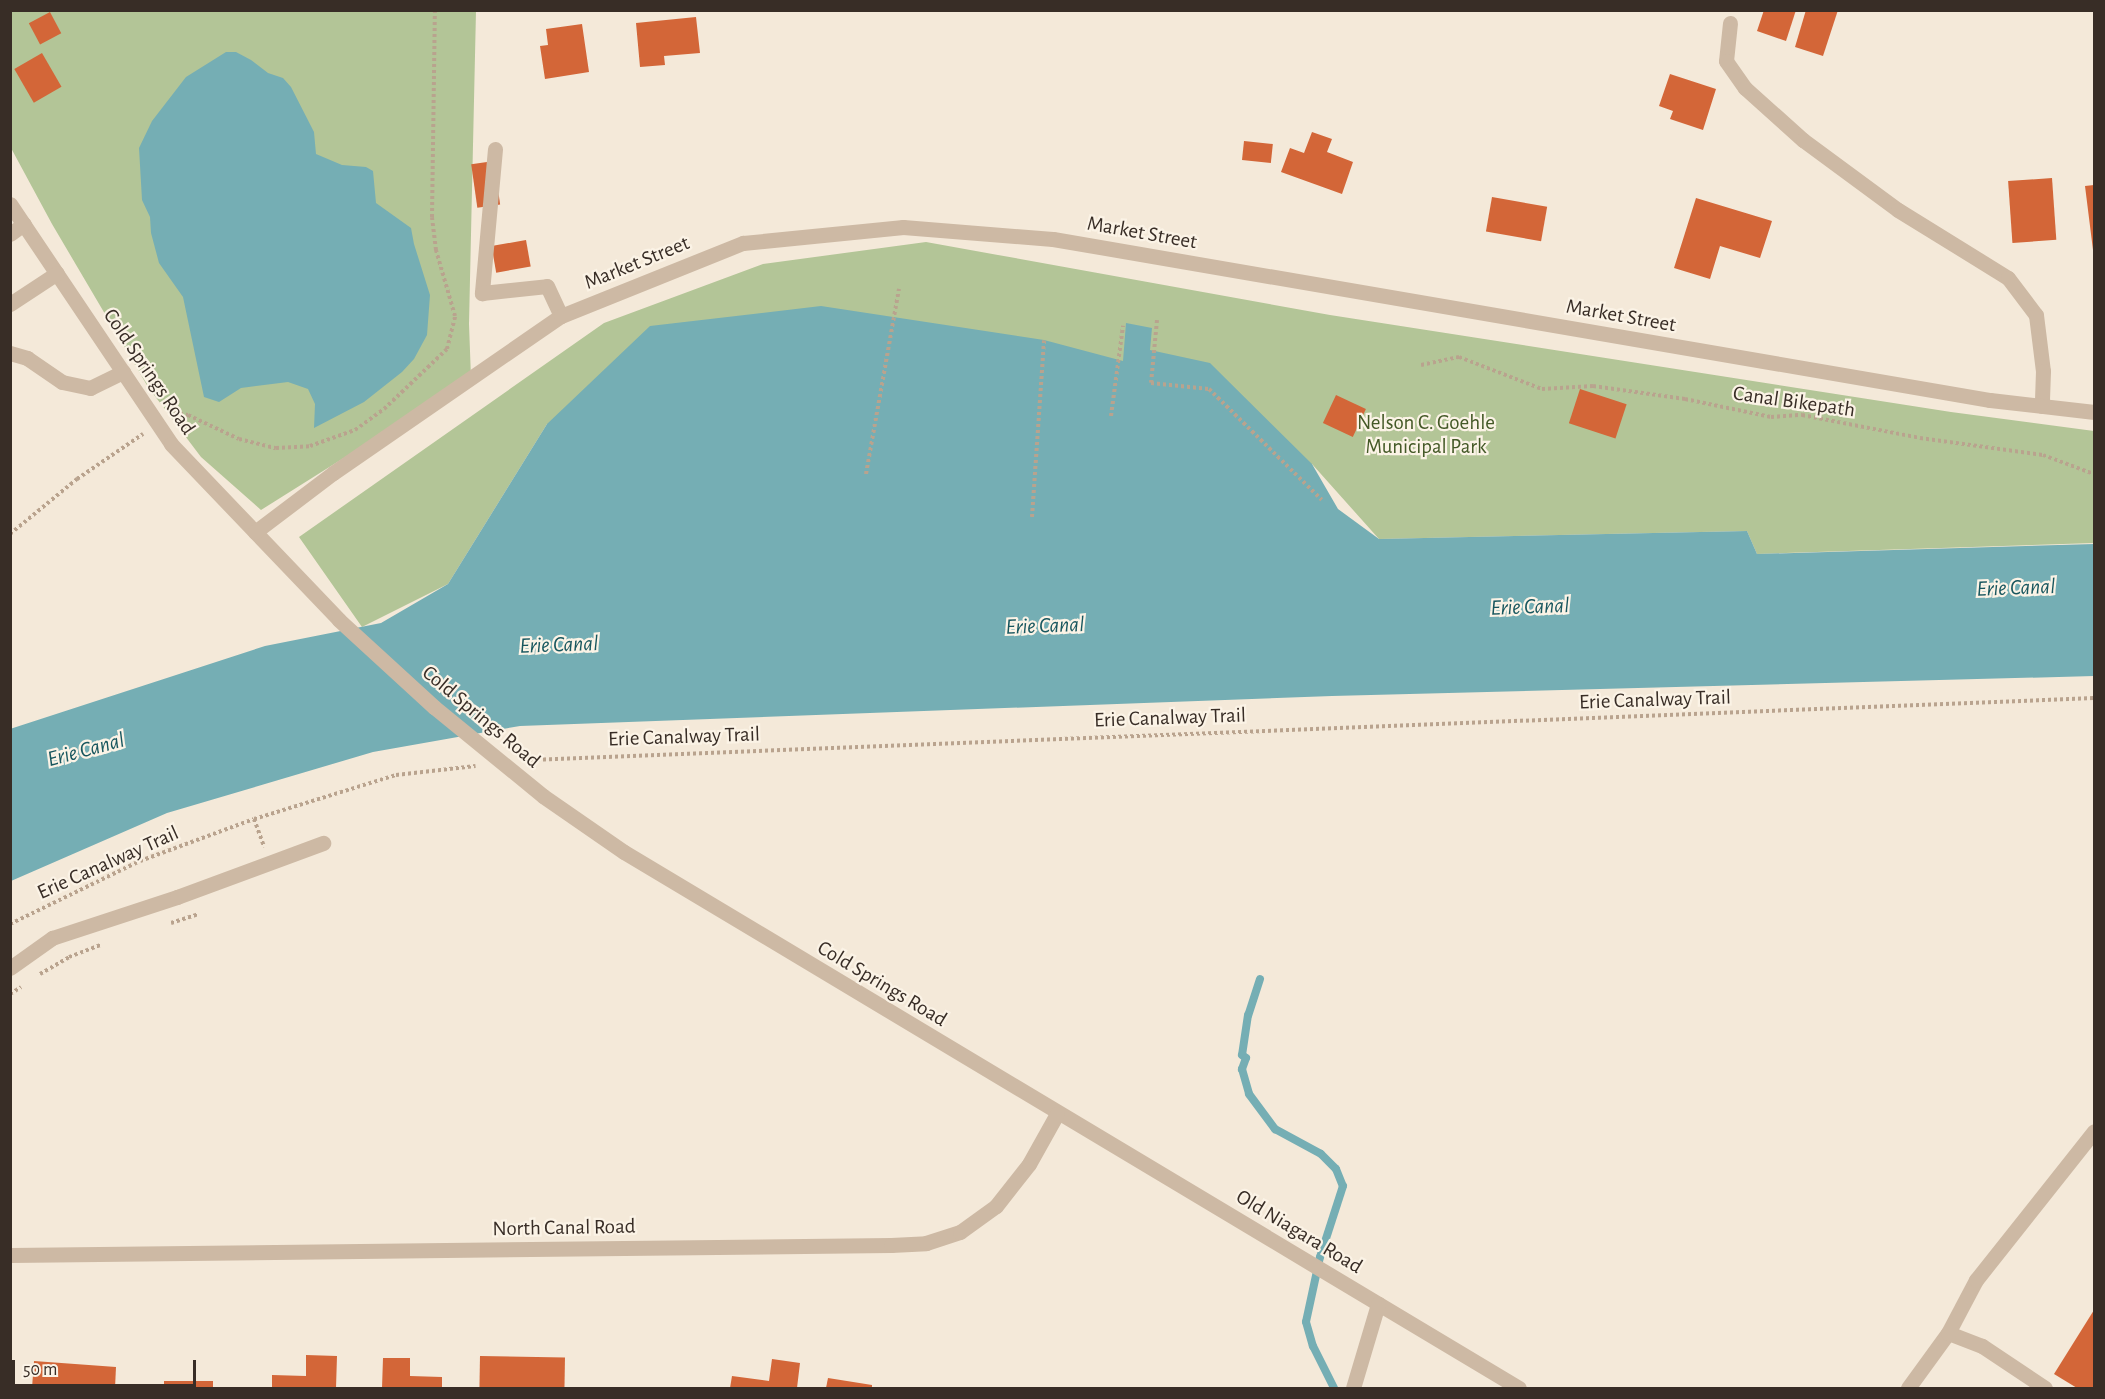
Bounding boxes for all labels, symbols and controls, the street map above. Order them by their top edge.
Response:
street label: Market Street [1085,211,1199,255]
street label: Market Street [581,230,693,296]
street label: Market Street [1564,294,1678,338]
street label: Cold Springs Road [98,304,200,440]
street label: Canal Bikepath [1731,381,1857,423]
park label: Nelson C. Goehle Municipal Park [1357,410,1495,460]
water label: Erie Canal [1976,573,2056,603]
water label: Erie Canal [1490,592,1570,622]
water label: Erie Canal [1005,611,1085,641]
water label: Erie Canal [519,630,599,660]
street label: Cold Springs Road [417,660,545,774]
street label: Erie Canalway Trail [1579,685,1731,715]
street label: Erie Canalway Trail [1094,703,1246,733]
street label: Erie Canalway Trail [608,722,760,752]
water label: Erie Canal [44,727,128,773]
street label: Erie Canalway Trail [33,821,183,905]
street label: Cold Springs Road [813,935,951,1033]
street label: Old Niagara Road [1231,1184,1367,1280]
street label: North Canal Road [492,1214,636,1242]
scale bar [15,1348,200,1386]
text: 50 m [23,1361,57,1379]

